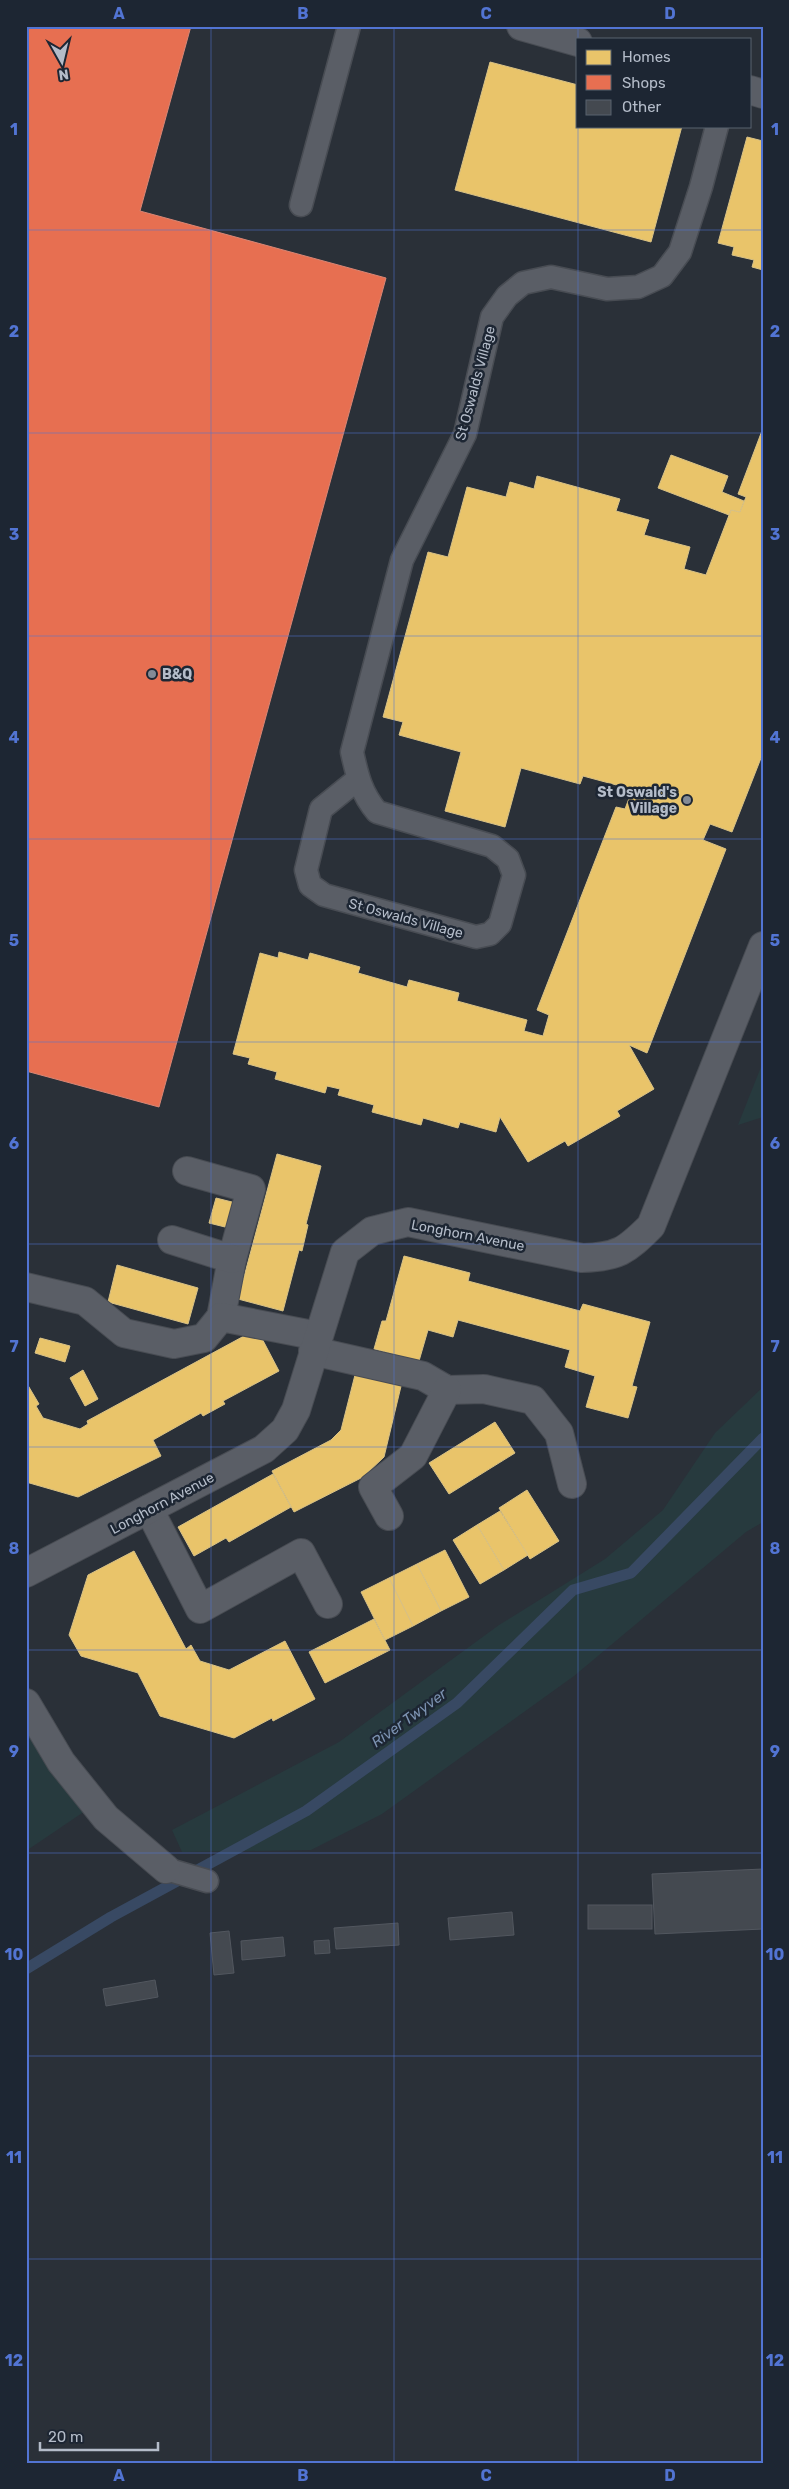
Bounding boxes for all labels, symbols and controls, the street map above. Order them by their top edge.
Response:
text: A [113,4,125,23]
text: B [297,4,309,23]
text: C [480,4,492,23]
text: D [664,4,676,23]
north arrow [38,38,88,88]
legend [576,38,752,128]
text: Homes [622,48,671,66]
text: N [58,65,70,83]
text: Shops [622,74,666,92]
text: Other [622,98,662,116]
text: 1 [10,120,18,139]
text: 1 [771,120,779,139]
text: 2 [9,322,19,341]
text: 2 [770,322,780,341]
street label: St Oswalds Village [452,324,499,442]
text: 3 [9,525,19,544]
text: 3 [770,525,780,544]
place label: B&Q [162,666,192,683]
marker: B&Q [146,668,158,680]
text: 4 [9,728,20,747]
text: 4 [770,728,781,747]
place label: St Oswald's Village [597,784,677,817]
marker: St Oswald's Village [681,794,693,806]
street label: St Oswalds Village [347,895,465,942]
text: 5 [9,931,19,950]
text: 5 [770,931,780,950]
text: 6 [9,1134,19,1153]
text: 6 [770,1134,780,1153]
street label: Longhorn Avenue [410,1216,526,1255]
text: 7 [9,1337,19,1356]
text: 7 [770,1337,780,1356]
street label: Longhorn Avenue [107,1469,217,1538]
text: 8 [9,1539,20,1558]
text: 8 [770,1539,781,1558]
water label: River Twyver [368,1684,451,1751]
text: 9 [9,1742,19,1761]
text: 9 [770,1742,780,1761]
text: 10 [5,1945,24,1964]
text: 10 [766,1945,785,1964]
text: 11 [6,2148,22,2167]
text: 11 [767,2148,783,2167]
text: 12 [5,2351,23,2370]
text: 12 [766,2351,784,2370]
scale bar [40,2419,158,2451]
text: 20 m [48,2428,83,2446]
text: A [113,2466,125,2485]
text: B [297,2466,309,2485]
text: C [480,2466,492,2485]
text: D [664,2466,676,2485]

